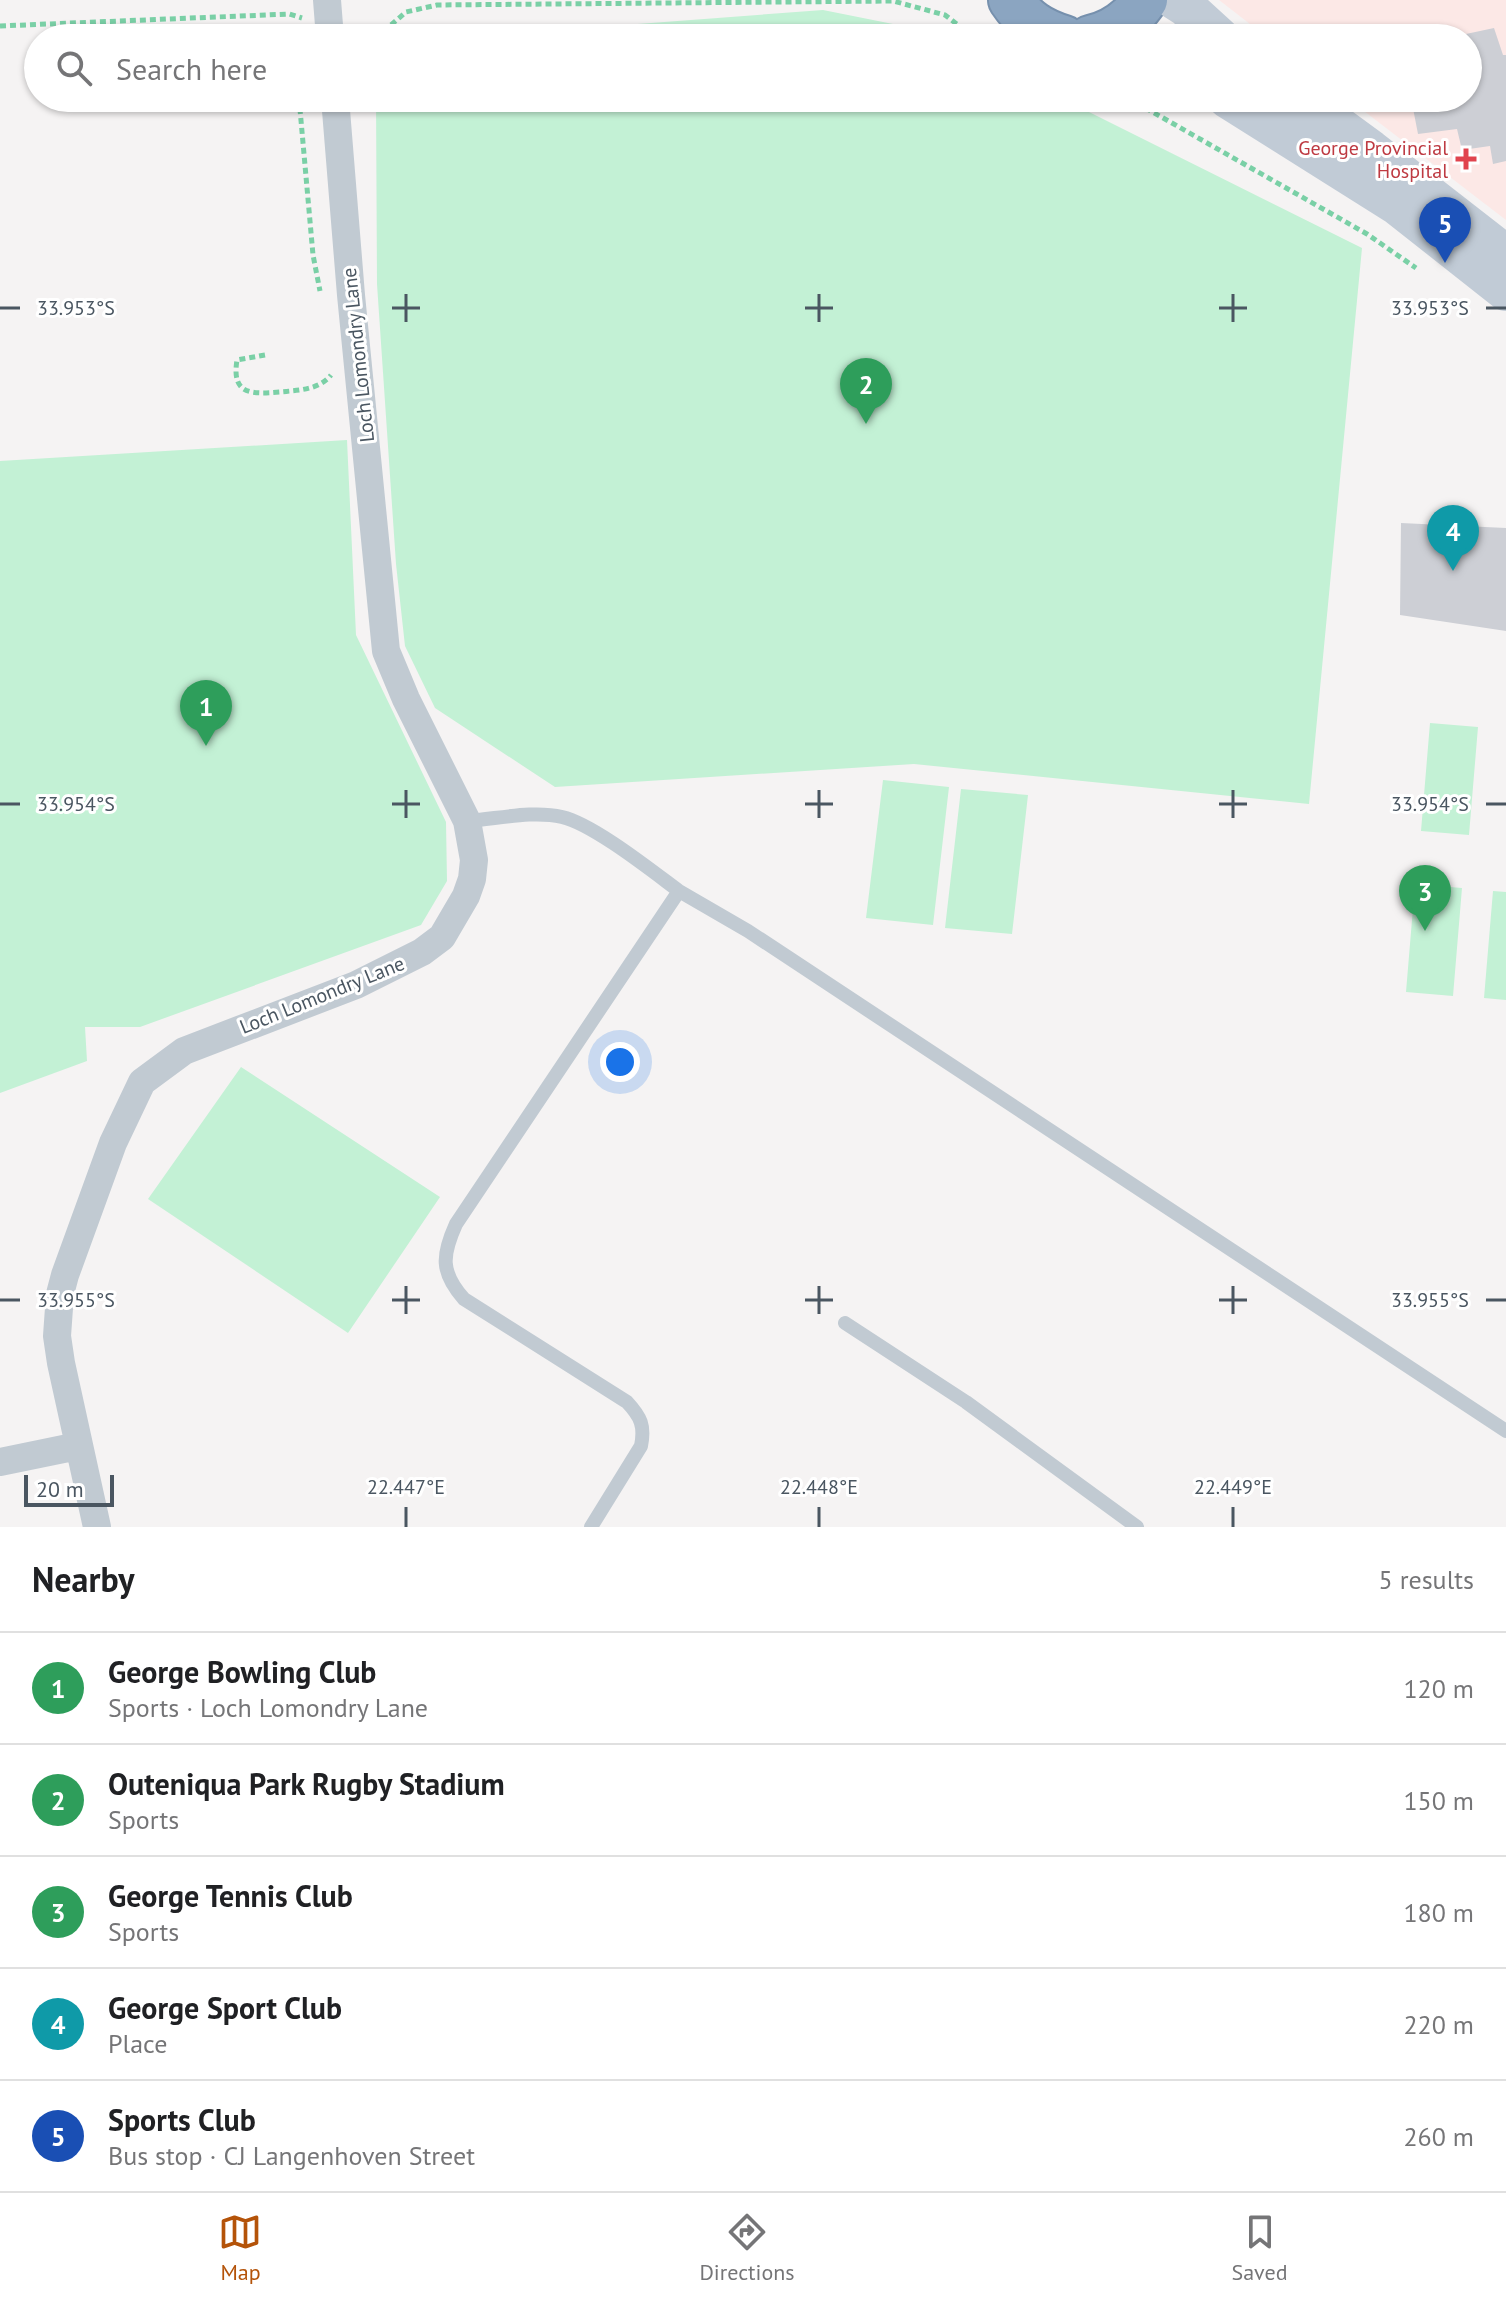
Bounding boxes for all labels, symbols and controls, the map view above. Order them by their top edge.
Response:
search box [24,24,1482,112]
icon: search [52,46,96,90]
text: Search here [116,49,267,88]
place label: George Provincial Hospital [1298,135,1448,184]
marker: George Provincial Hospital [1455,148,1477,170]
pin: 5 [1419,197,1471,263]
street label: Loch Lomondry Lane [336,266,380,444]
text: 33.953°S [37,295,115,321]
text: 33.953°S [1391,295,1469,321]
pin: 2 [840,358,892,424]
pin: 4 [1427,505,1479,571]
pin: 1 [180,680,232,746]
text: 33.954°S [37,791,115,817]
text: 33.954°S [1391,791,1469,817]
pin: 3 [1399,865,1451,931]
street label: Loch Lomondry Lane [236,950,408,1040]
your location [600,1042,640,1082]
text: 33.955°S [37,1287,115,1313]
text: 33.955°S [1391,1287,1469,1313]
scale bar [24,1471,114,1507]
text: 22.447°E [367,1474,445,1500]
text: 22.448°E [780,1474,858,1500]
text: 22.449°E [1194,1474,1272,1500]
text: 20 m [36,1475,84,1503]
text: Nearby [32,1557,134,1601]
text: 5 results [1379,1563,1474,1596]
text: George Bowling Club [108,1652,376,1691]
text: 1 [51,1672,65,1705]
text: 120 m [1403,1672,1474,1705]
text: Sports · Loch Lomondry Lane [108,1691,428,1724]
text: Outeniqua Park Rugby Stadium [108,1764,505,1803]
text: 2 [51,1784,65,1817]
text: 150 m [1403,1784,1474,1817]
text: Sports [108,1803,179,1836]
text: George Tennis Club [108,1876,353,1915]
text: 3 [51,1896,65,1929]
text: 180 m [1403,1896,1474,1929]
text: Sports [108,1915,179,1948]
text: George Sport Club [108,1988,342,2027]
text: 4 [51,2008,65,2041]
text: 220 m [1403,2008,1474,2041]
text: Place [108,2027,167,2060]
text: Sports Club [108,2100,256,2139]
text: 5 [51,2120,65,2153]
text: 260 m [1403,2120,1474,2153]
text: Bus stop · CJ Langenhoven Street [108,2139,475,2172]
tab: Map [218,2210,262,2286]
tab: Directions [699,2210,795,2286]
tab: Saved [1232,2210,1287,2286]

